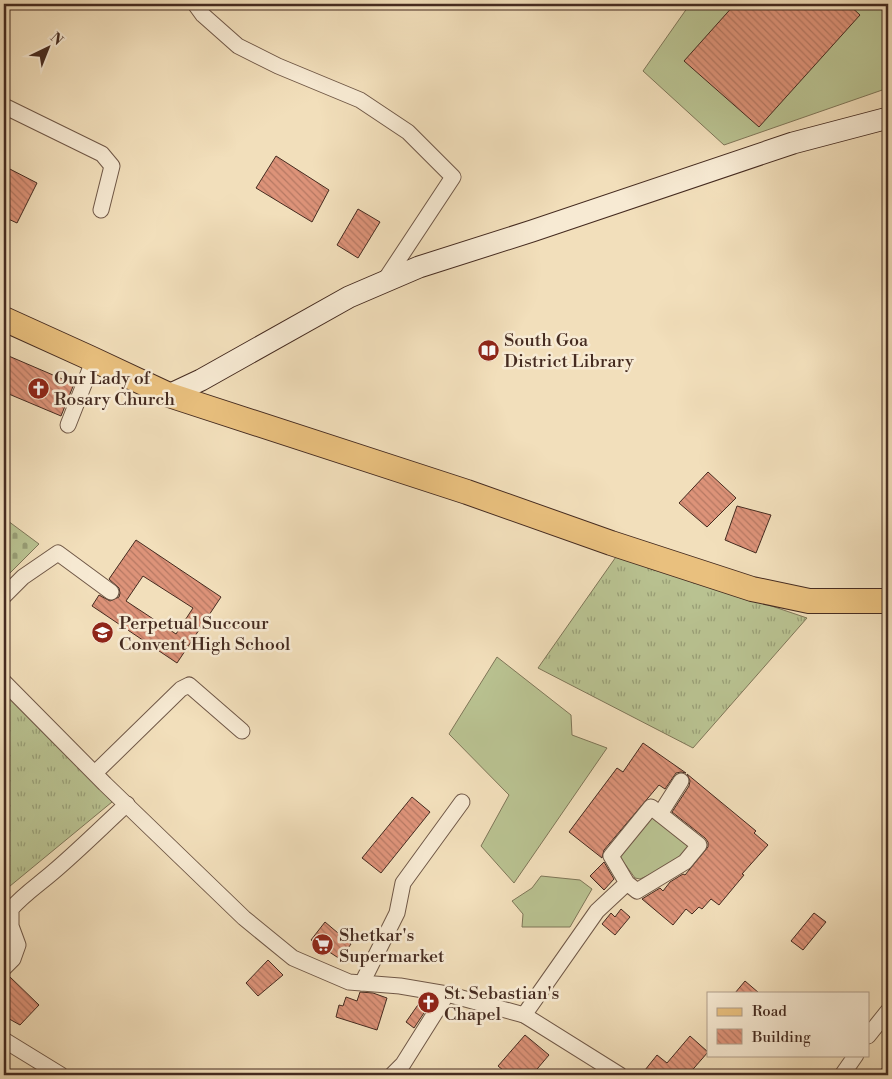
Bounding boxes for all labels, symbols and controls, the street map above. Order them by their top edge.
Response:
north arrow [22,22,72,72]
text: N [46,29,66,50]
place label: South Goa District Library [504,329,634,373]
library icon: South Goa District Library [476,338,500,362]
place label: Our Lady of Rosary Church [54,367,175,411]
church icon: Our Lady of Rosary Church [26,376,50,400]
place label: Perpetual Succour Convent High School [119,612,291,656]
school or university icon: Perpetual Succour Convent High School [91,621,115,645]
place label: Shetkar's Supermarket [339,924,445,968]
supermarket icon: Shetkar's Supermarket [311,933,335,957]
place label: St. Sebastian's Chapel [444,982,559,1026]
church icon: St. Sebastian's Chapel [416,991,440,1015]
legend [707,992,870,1056]
text: Road [752,1002,787,1021]
text: Building [751,1028,811,1047]

